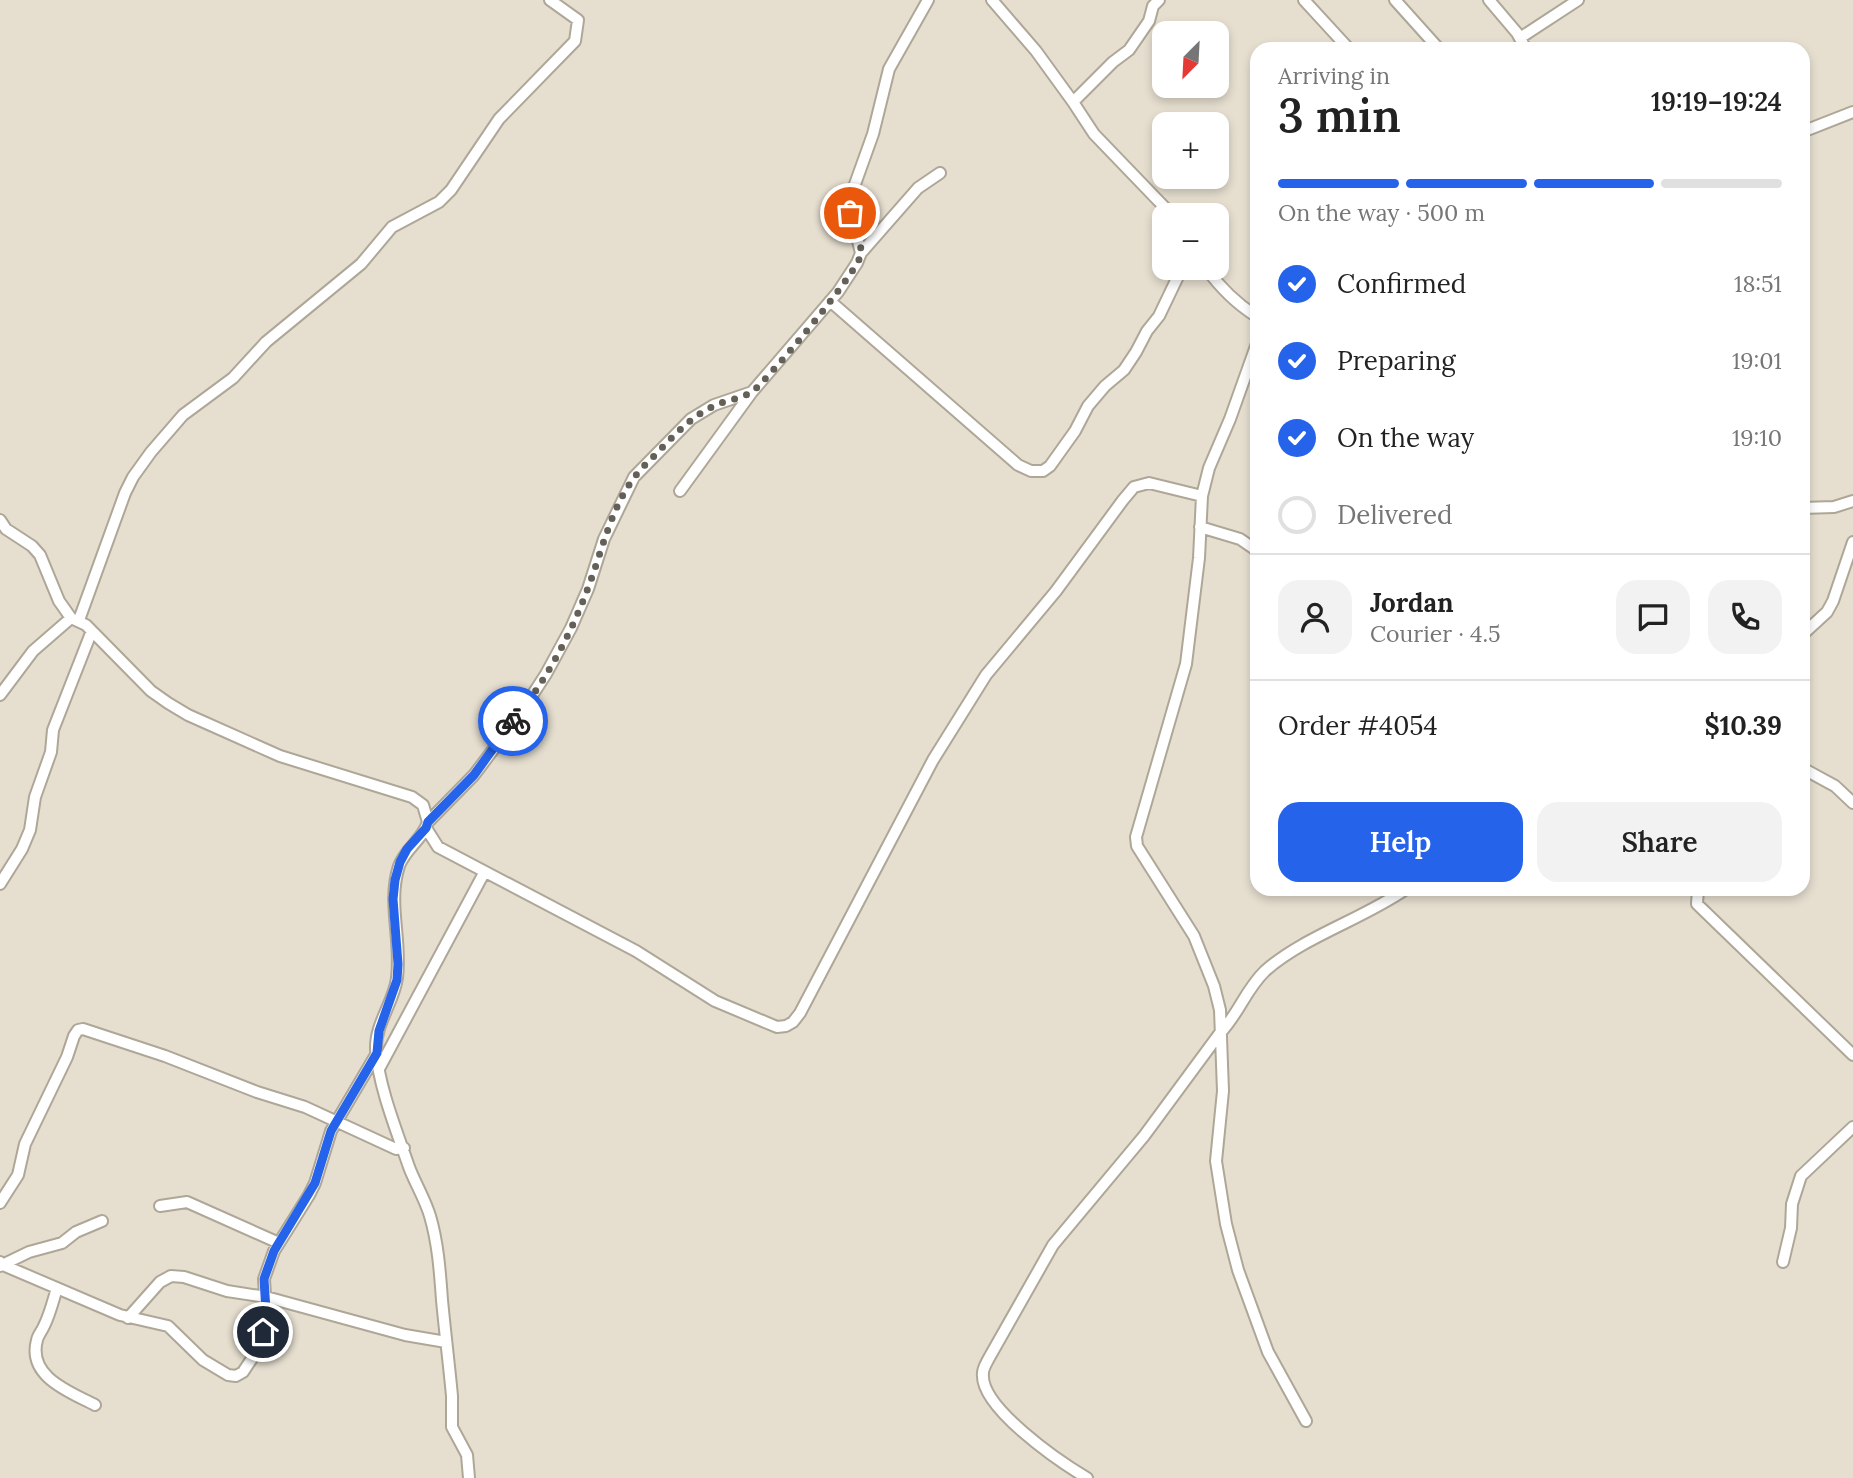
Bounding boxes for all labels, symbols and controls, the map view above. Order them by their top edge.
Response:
north arrow [1152,21,1228,98]
map controls [1152,21,1229,280]
text: Arriving in [1278,61,1390,90]
text: 19:19–19:24 [1651,85,1782,118]
text: 3 min [1278,86,1401,145]
button: + [1152,112,1229,189]
pin [820,183,880,243]
icon: bag [831,194,869,232]
text: On the way · 500 m [1278,198,1485,227]
button: − [1152,203,1229,280]
icon: check [1278,265,1316,303]
text: Confirmed [1337,267,1466,300]
text: 18:51 [1734,269,1782,298]
icon: check [1278,342,1316,380]
text: Preparing [1337,344,1456,377]
text: 19:01 [1732,346,1782,375]
icon: check [1278,419,1316,457]
text: On the way [1337,421,1474,454]
text: 19:10 [1732,423,1782,452]
text: Delivered [1337,498,1453,531]
button: person [1278,580,1352,654]
button: chat [1616,580,1690,654]
button: phone [1708,580,1782,654]
text: Jordan [1370,586,1454,619]
text: Courier · 4.5 [1370,619,1501,648]
courier [478,686,548,756]
icon: bike [494,702,532,740]
text: Order #4054 [1278,709,1438,742]
text: $10.39 [1704,709,1782,742]
button: Help [1278,802,1523,882]
button: Share [1537,802,1782,882]
pin [233,1302,293,1362]
icon: home [244,1313,282,1351]

